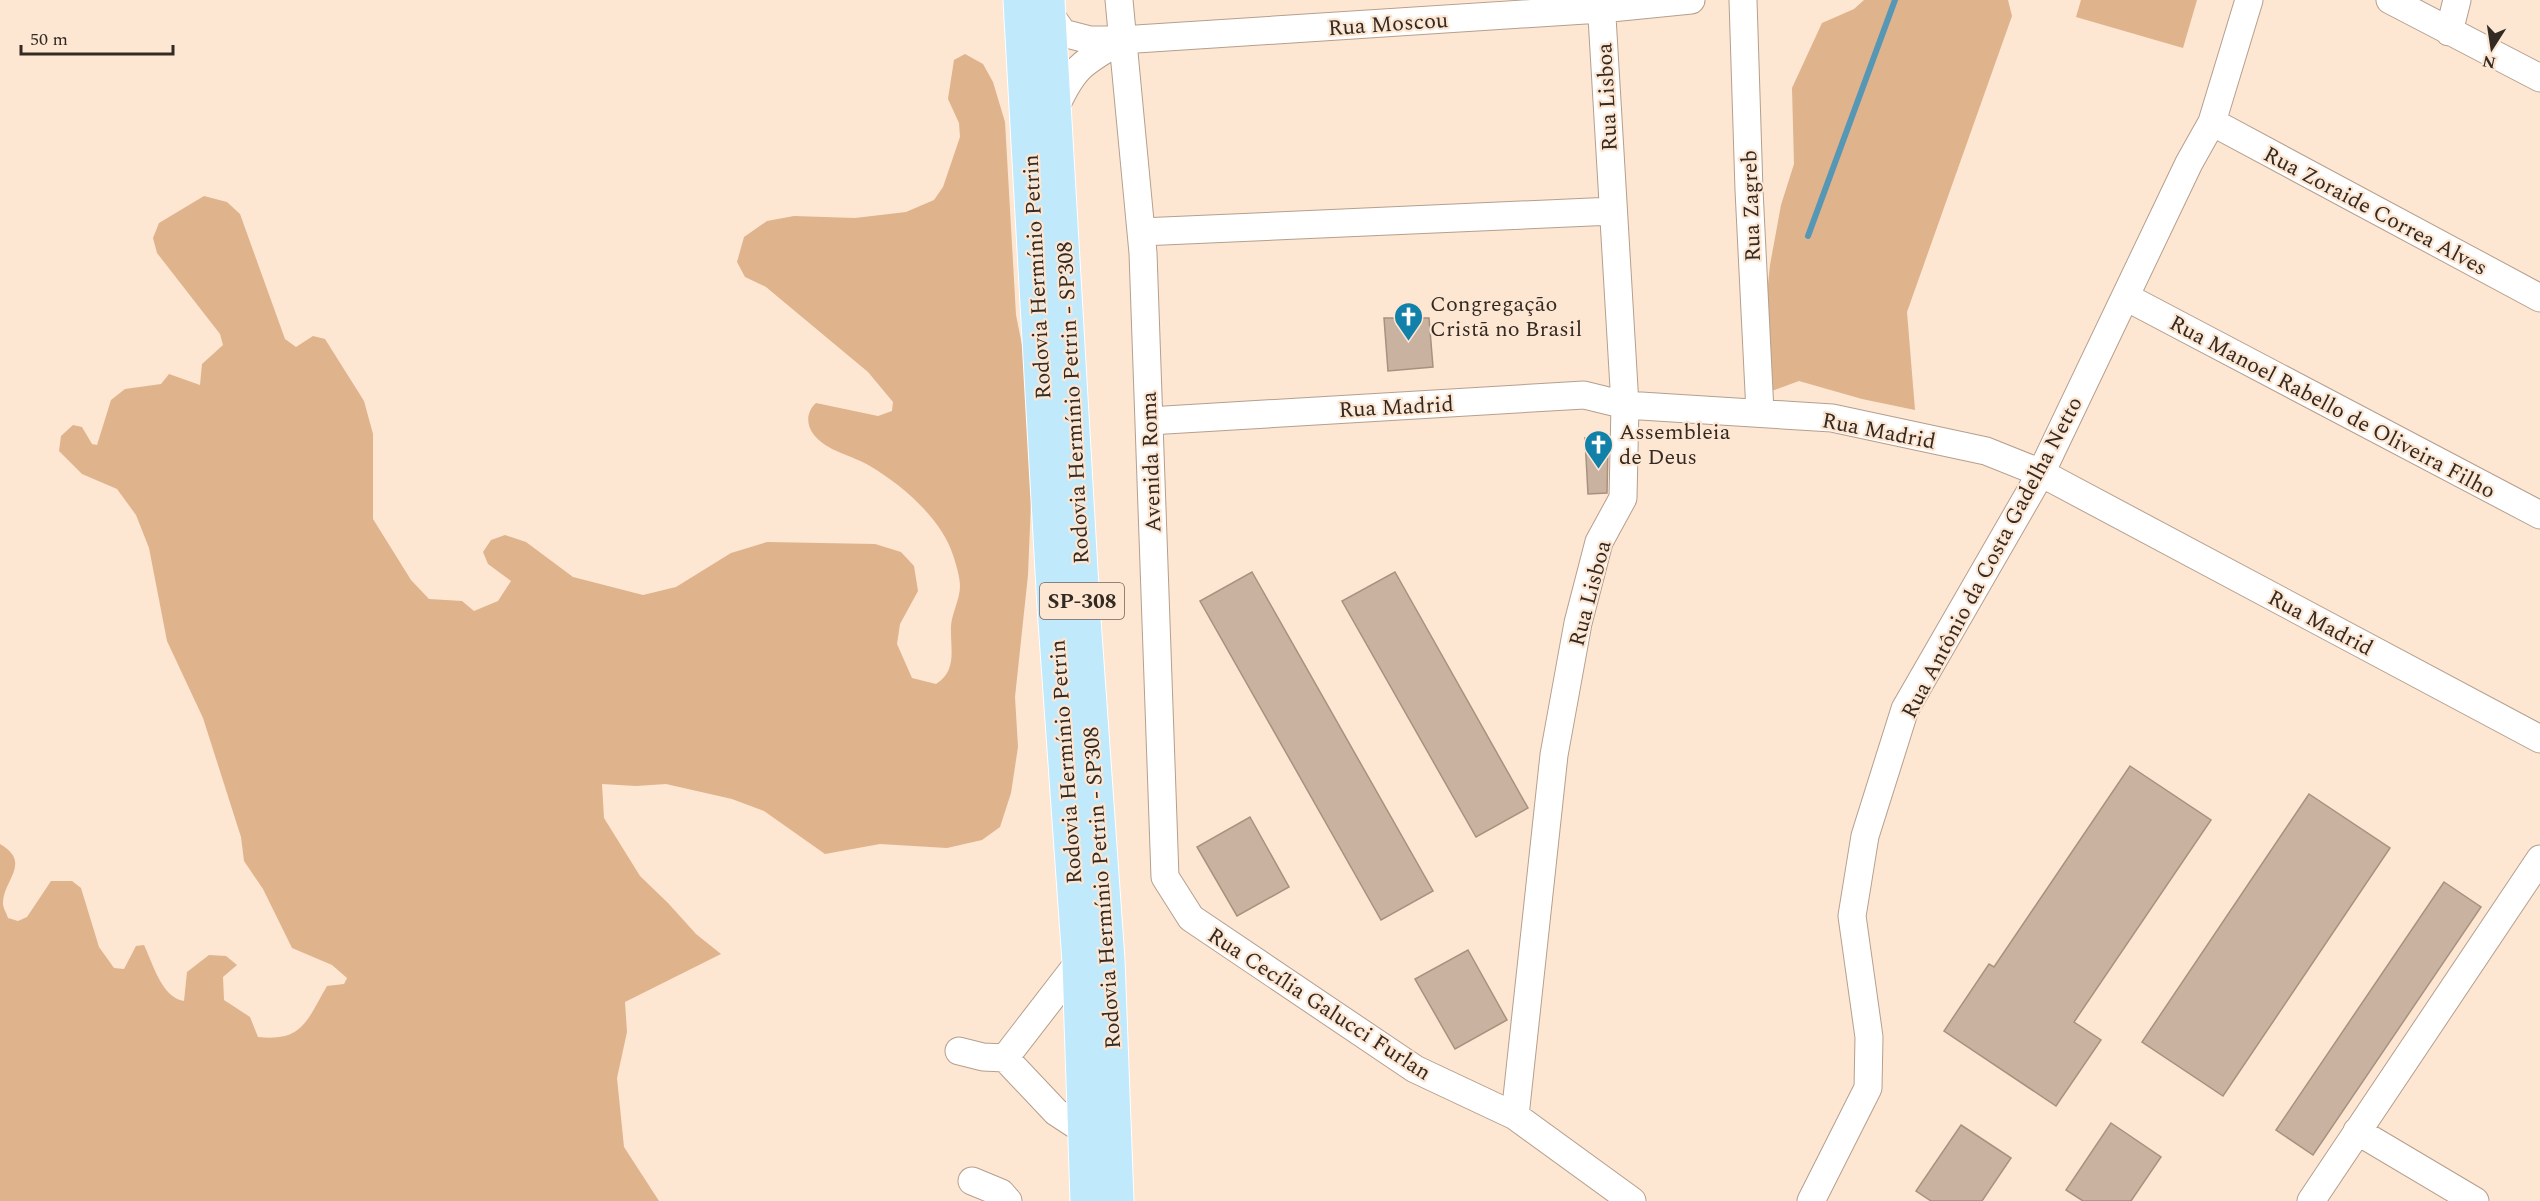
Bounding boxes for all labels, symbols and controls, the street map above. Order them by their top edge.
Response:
street label: Rua Moscou [1327,4,1449,45]
scale bar [21,18,172,56]
north arrow [2462,18,2522,78]
text: 50 m [30,26,68,53]
street label: Rua Lisboa [1588,42,1627,152]
text: N [2480,49,2498,75]
street label: Rua Zoraide Correa Alves [2257,138,2493,284]
street label: Rua Zagreb [1733,150,1770,262]
street label: Rodovia Hermínio Petrin [1015,154,1060,400]
street label: Rodovia Hermínio Petrin - SP308 [1049,241,1098,565]
place label: Congregação Cristã no Brasil [1430,288,1582,346]
church icon: Congregação Cristã no Brasil [1393,300,1425,342]
street label: Rua Manoel Rabello de Oliveira Filho [2163,307,2501,508]
street label: Rua Madrid [1338,388,1454,427]
street label: Avenida Roma [1133,391,1170,533]
street label: Rua Antônio da Costa Gadelha Netto [1893,391,2092,725]
street label: Rua Madrid [1819,404,1938,459]
place label: Assembleia de Deus [1619,416,1731,474]
church icon: Assembleia de Deus [1582,428,1614,470]
street label: Rua Lisboa [1560,537,1620,650]
street label: Rua Madrid [2262,582,2379,665]
road number: SP-308 [1040,583,1124,619]
street label: Rodovia Hermínio Petrin [1041,639,1091,885]
street label: Rodovia Hermínio Petrin - SP308 [1075,726,1130,1050]
street label: Rua Cecília Galucci Furlan [1201,919,1438,1089]

